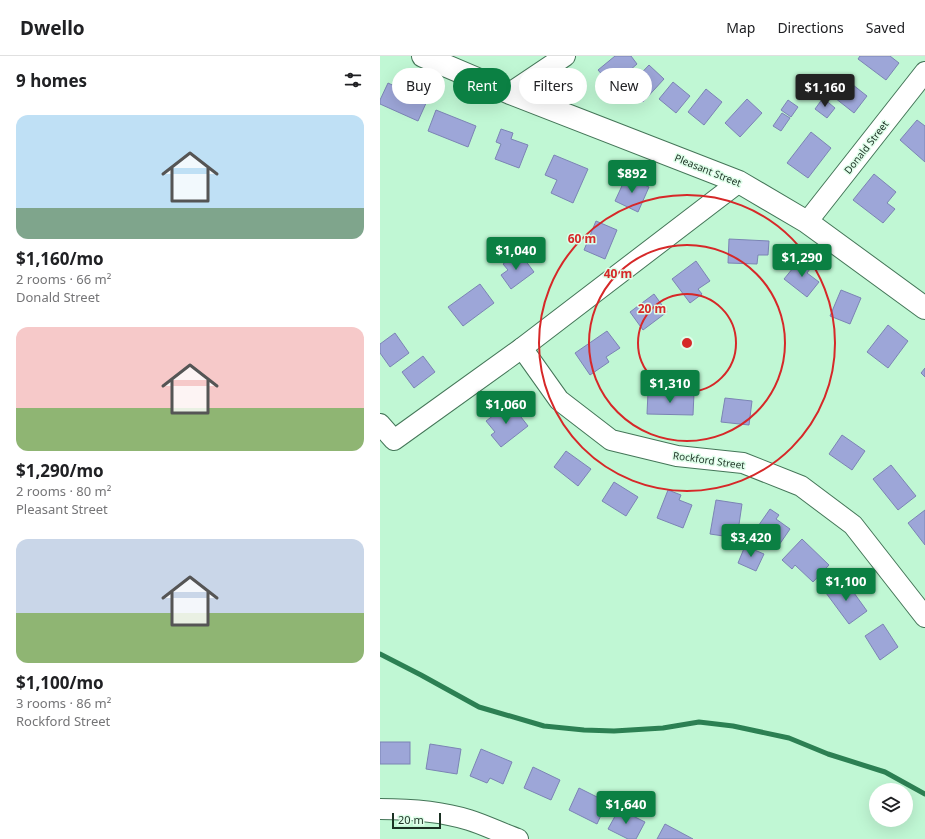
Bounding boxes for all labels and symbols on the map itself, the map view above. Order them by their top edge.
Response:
pin: $1,160 [792,74,858,108]
street label: Donald Street [841,117,892,177]
street label: Pleasant Street [673,150,744,190]
pin: $892 [608,160,656,194]
text: 60 m [568,230,596,247]
pin: $1,040 [483,237,549,271]
pin: $1,290 [769,244,835,278]
text: 40 m [604,265,632,282]
text: 20 m [638,300,666,317]
centre of rings [680,336,694,350]
pin: $1,310 [637,370,703,404]
pin: $1,060 [473,391,539,425]
street label: Rockford Street [672,448,746,472]
pin: $3,420 [718,524,784,558]
pin: $1,100 [813,568,879,602]
pin: $1,640 [593,791,659,825]
scale bar [392,811,441,830]

